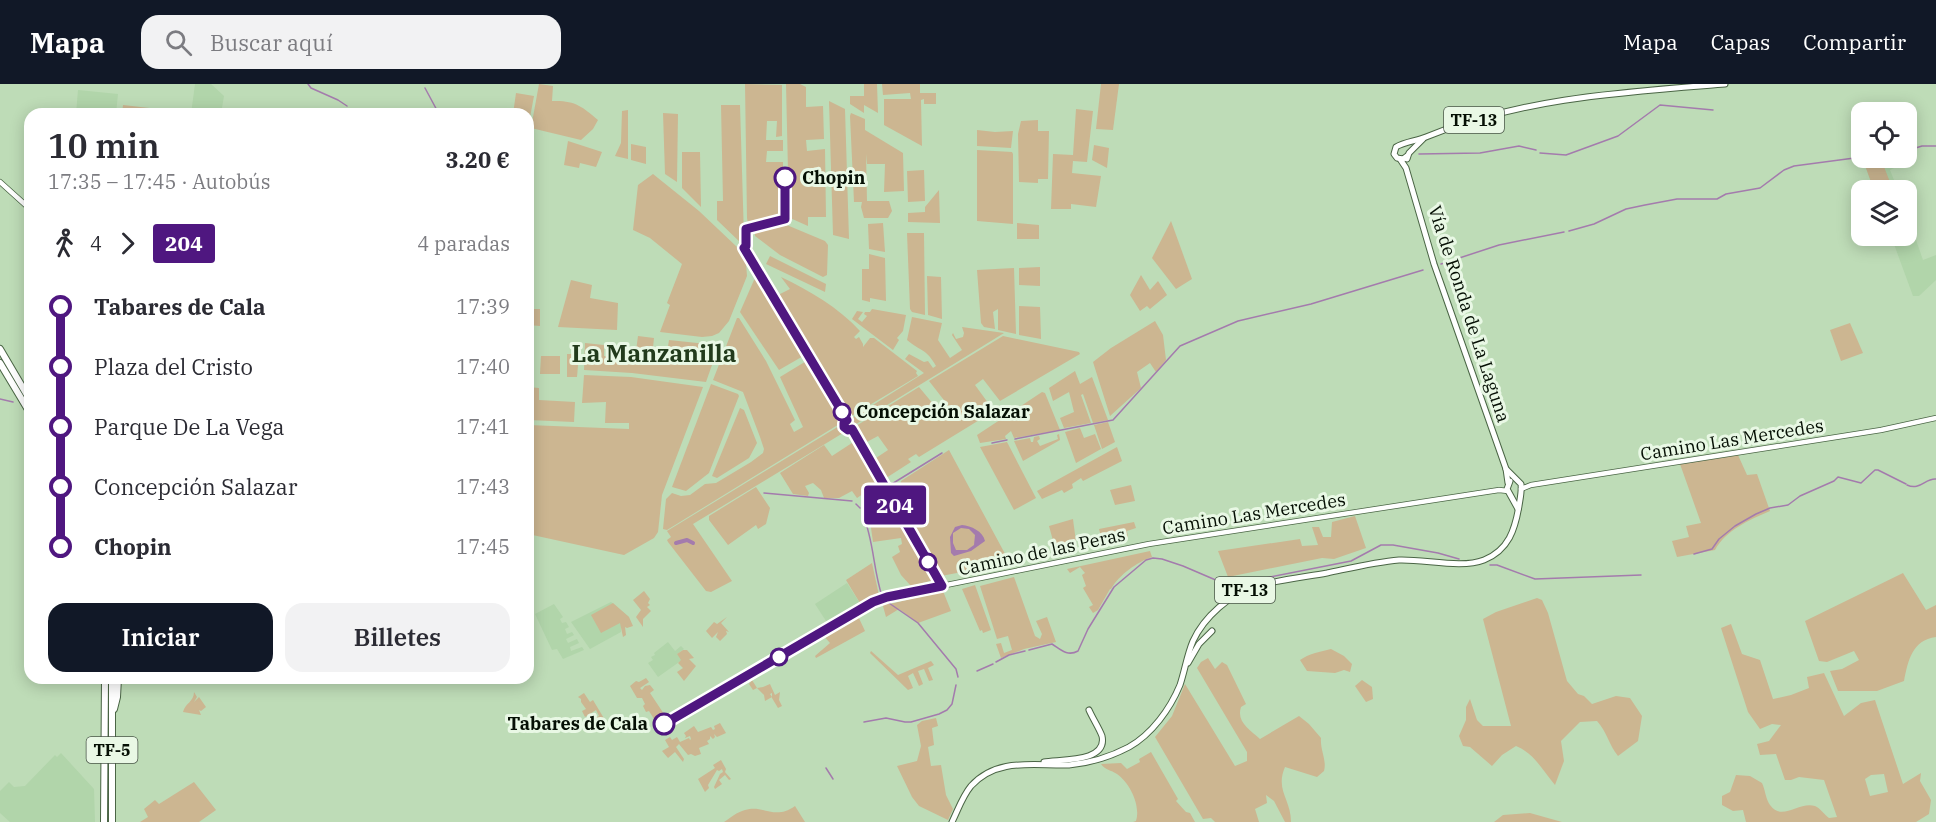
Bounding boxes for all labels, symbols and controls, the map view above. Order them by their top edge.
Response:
search box [141,15,561,69]
text: Mapa [30,24,105,61]
icon: search [162,26,195,59]
text: Buscar aquí [210,28,333,57]
text: Mapa [1623,28,1678,56]
text: Capas [1711,28,1770,56]
text: Compartir [1803,28,1906,56]
map controls [1851,102,1917,246]
button: locate [1851,102,1917,168]
road number: TF-13 [1444,107,1504,133]
text: 10 min [48,124,160,167]
text: 3.20 € [445,145,510,174]
place label: Chopin [802,166,866,189]
marker: Chopin [774,167,796,189]
text: 17:35 – 17:45 · Autobús [48,168,270,195]
button: layers [1851,180,1917,246]
street label: Vía de Ronda de La Laguna [1424,203,1515,425]
icon: walk [48,227,81,260]
icon: forward [111,227,144,260]
text: 204 [165,229,203,257]
text: 4 [90,230,102,257]
text: 4 paradas [417,230,510,257]
text: Tabares de Cala [94,292,266,321]
text: 17:39 [456,293,510,320]
district label: La Manzanilla [572,337,737,369]
text: Plaza del Cristo [94,352,253,381]
text: 17:40 [456,353,510,380]
place label: Concepción Salazar [856,400,1030,423]
marker: Concepción Salazar [833,403,851,421]
text: Parque De La Vega [94,412,285,441]
text: 17:41 [456,413,510,440]
street label: Camino Las Mercedes [1639,414,1825,465]
text: Concepción Salazar [94,472,298,501]
text: 17:43 [456,473,510,500]
line badge: 204 [860,486,930,524]
street label: Camino Las Mercedes [1161,488,1347,539]
text: 204 [876,491,914,519]
street label: Camino de las Peras [956,523,1127,580]
text: Chopin [94,532,172,561]
text: 17:45 [456,533,510,560]
unlabelled marker [919,553,937,571]
road number: TF-13 [1215,577,1275,603]
button: Iniciar [48,603,273,672]
button: Billetes [285,603,510,672]
unlabelled marker [770,648,788,666]
place label: Tabares de Cala [508,712,648,735]
marker: Tabares de Cala [653,713,675,735]
road number: TF-5 [86,737,138,763]

